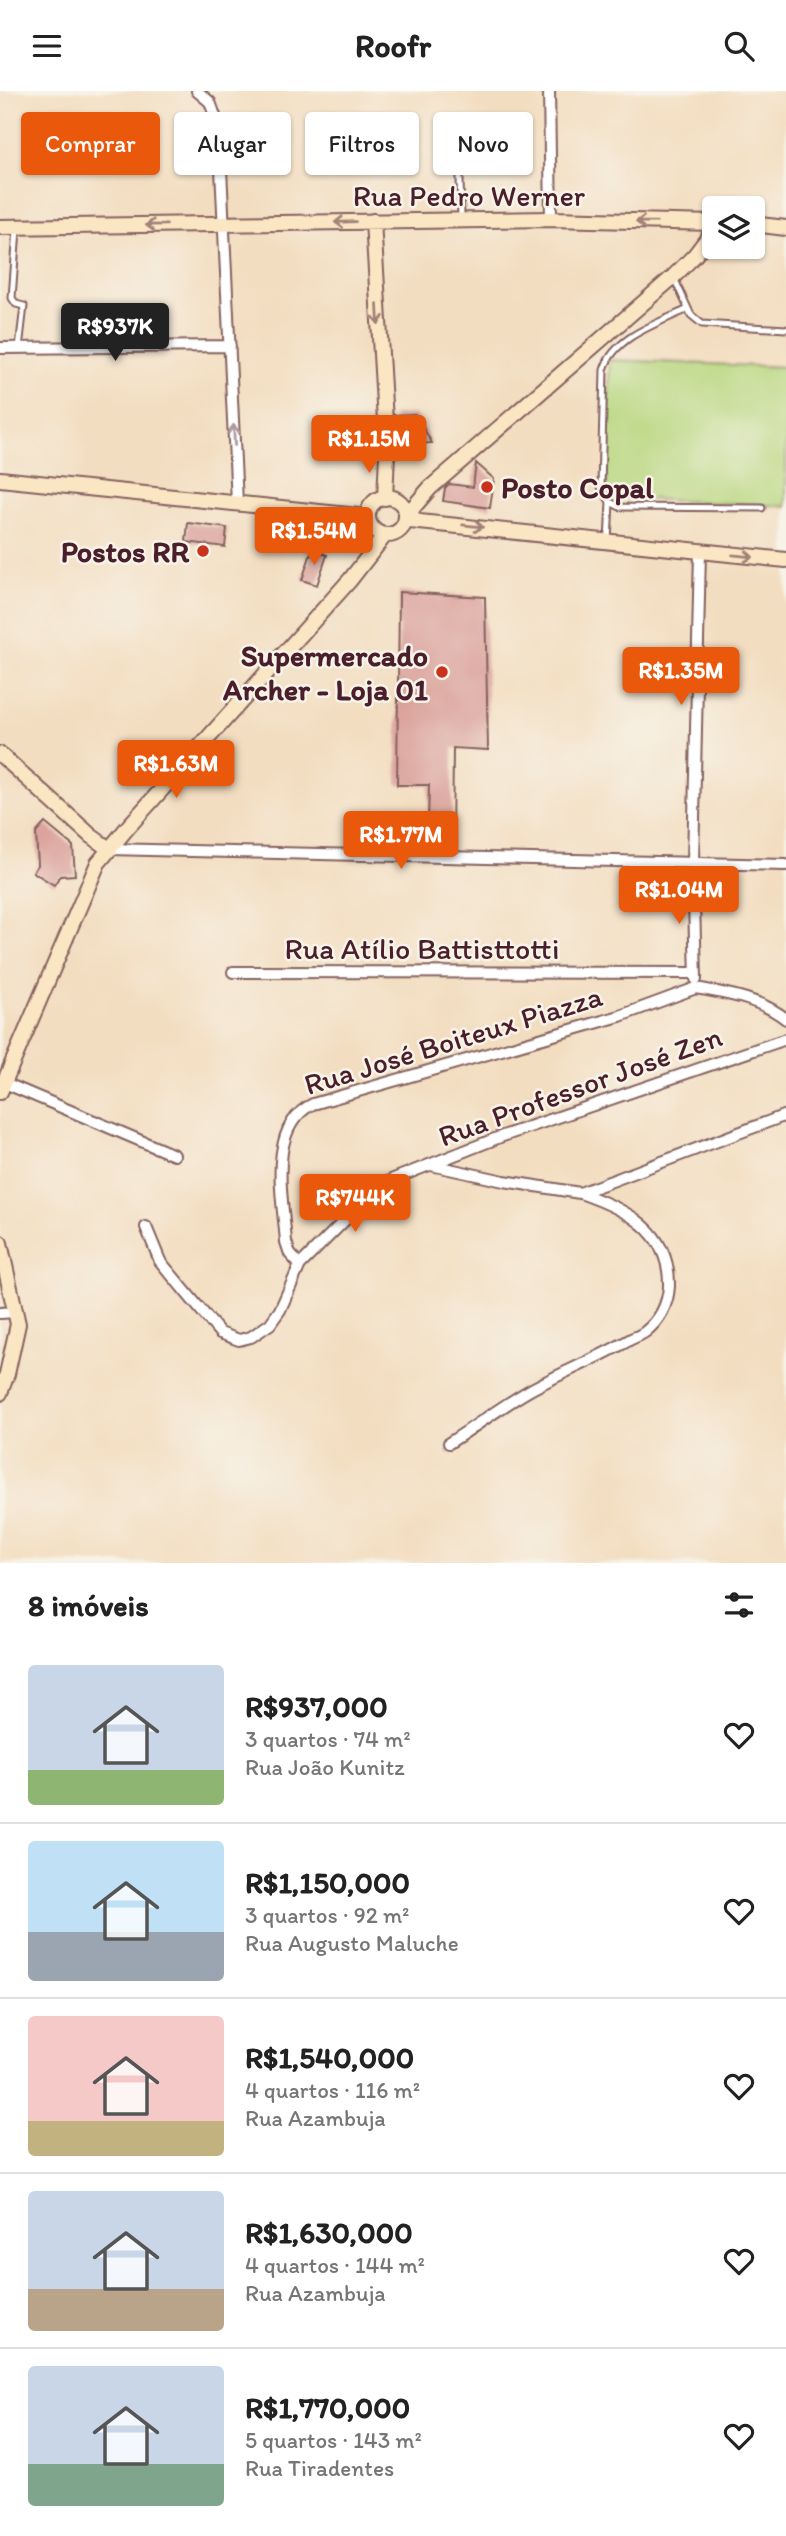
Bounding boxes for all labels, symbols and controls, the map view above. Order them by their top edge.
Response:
icon: menu [28,27,66,65]
text: Roofr [355,27,431,65]
icon: search [720,27,758,65]
chip: Comprar [21,112,160,175]
chip: Alugar [174,112,291,175]
chip: Filtros [305,112,419,175]
chip: Novo [433,112,533,175]
street label: Rua Pedro Werner [353,177,586,214]
map controls [702,196,765,259]
button: layers [702,196,765,259]
one-way arrow [334,215,357,229]
one-way arrow [635,215,658,228]
one-way arrow [145,219,168,232]
one-way arrow [372,302,385,325]
pin: R$937K [58,303,172,363]
text: R$937K [77,312,153,340]
pin: R$1.15M [304,415,434,475]
one-way arrow [227,424,240,447]
text: R$1.15M [327,424,411,452]
place label: Posto Copal [501,469,654,506]
marker: Posto Copal [479,479,495,495]
pin: R$1.54M [249,507,379,567]
text: R$1.54M [271,516,357,544]
one-way arrow [461,520,484,533]
place label: Postos RR [61,533,189,570]
marker: Postos RR [195,543,211,559]
one-way arrow [731,549,754,562]
place label: Supermercado Archer - Loja 01 [222,637,428,708]
pin: R$1.35M [616,647,746,707]
text: R$1.35M [638,656,724,684]
marker: Supermercado Archer - Loja 01 [434,664,450,680]
pin: R$1.63M [111,741,241,800]
text: R$1.63M [133,749,219,777]
pin: R$1.77M [336,811,466,871]
text: R$1.77M [359,820,443,848]
pin: R$1.04M [614,867,744,926]
text: R$1.04M [635,875,723,903]
street label: Rua Atílio Battisttotti [285,930,559,967]
street label: Rua José Boiteux Piazza [299,977,607,1103]
street label: Rua Professor José Zen [433,1017,727,1155]
pin: R$744K [298,1175,412,1234]
text: R$744K [315,1183,395,1211]
icon: filters [720,1586,758,1624]
text: 8 imóveis [28,1587,149,1624]
text: R$937,000 [245,1688,388,1725]
icon: home [84,1693,168,1777]
icon: heart [720,1716,758,1754]
text: 3 quartos · 74 m² [245,1725,411,1753]
text: Rua João Kunitz [245,1753,405,1781]
text: R$1,150,000 [245,1864,410,1901]
icon: home [84,1869,168,1953]
icon: heart [720,1892,758,1930]
text: 3 quartos · 92 m² [245,1901,409,1929]
text: Rua Augusto Maluche [245,1929,459,1957]
text: R$1,540,000 [245,2039,414,2076]
icon: home [84,2044,168,2128]
icon: heart [720,2067,758,2105]
text: 4 quartos · 116 m² [245,2076,420,2104]
text: Rua Azambuja [245,2104,386,2132]
text: R$1,630,000 [245,2214,413,2251]
icon: home [84,2219,168,2303]
icon: heart [720,2242,758,2280]
text: 4 quartos · 144 m² [245,2251,425,2279]
text: Rua Azambuja [245,2279,386,2307]
text: R$1,770,000 [245,2389,410,2426]
icon: home [84,2394,168,2478]
icon: heart [720,2417,758,2455]
text: 5 quartos · 143 m² [245,2426,422,2454]
text: Rua Tiradentes [245,2454,394,2482]

